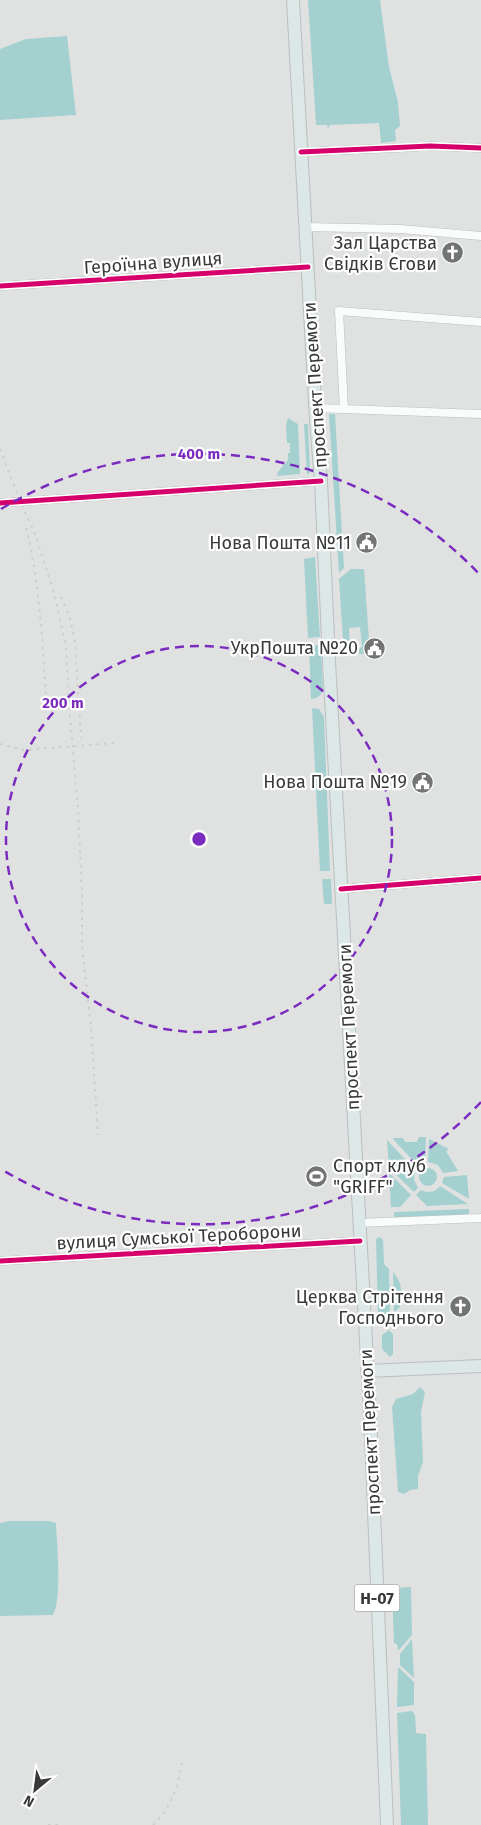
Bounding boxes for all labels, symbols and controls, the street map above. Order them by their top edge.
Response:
place label: Зал Царства Свідків Єгови [324,232,437,275]
church icon: Зал Царства Свідків Єгови [441,241,465,265]
street label: Героїчна вулиця [83,247,223,279]
street label: проспект Перемоги [298,301,332,469]
text: 400 m [178,445,220,463]
public building icon: Нова Пошта №11 [355,531,379,555]
place label: Нова Пошта №11 [209,532,351,554]
public building icon: УкрПошта №20 [362,636,386,660]
place label: УкрПошта №20 [231,637,358,659]
text: 200 m [42,694,84,712]
public building icon: Нова Пошта №19 [411,770,435,794]
place label: Нова Пошта №19 [263,771,407,793]
centre of rings [190,830,208,848]
street label: проспект Перемоги [334,943,364,1111]
place label: Спорт клуб "GRIFF" [333,1155,426,1198]
sports icon: Спорт клуб "GRIFF" [305,1164,329,1188]
street label: вулиця Сумської Тероборони [56,1220,302,1254]
place label: Церква Стрітення Господнього [296,1286,444,1329]
church icon: Церква Стрітення Господнього [448,1295,472,1319]
street label: проспект Перемоги [355,1348,385,1516]
road number: Н-07 [354,1585,400,1612]
north arrow [10,1765,60,1815]
text: N [21,1791,37,1811]

